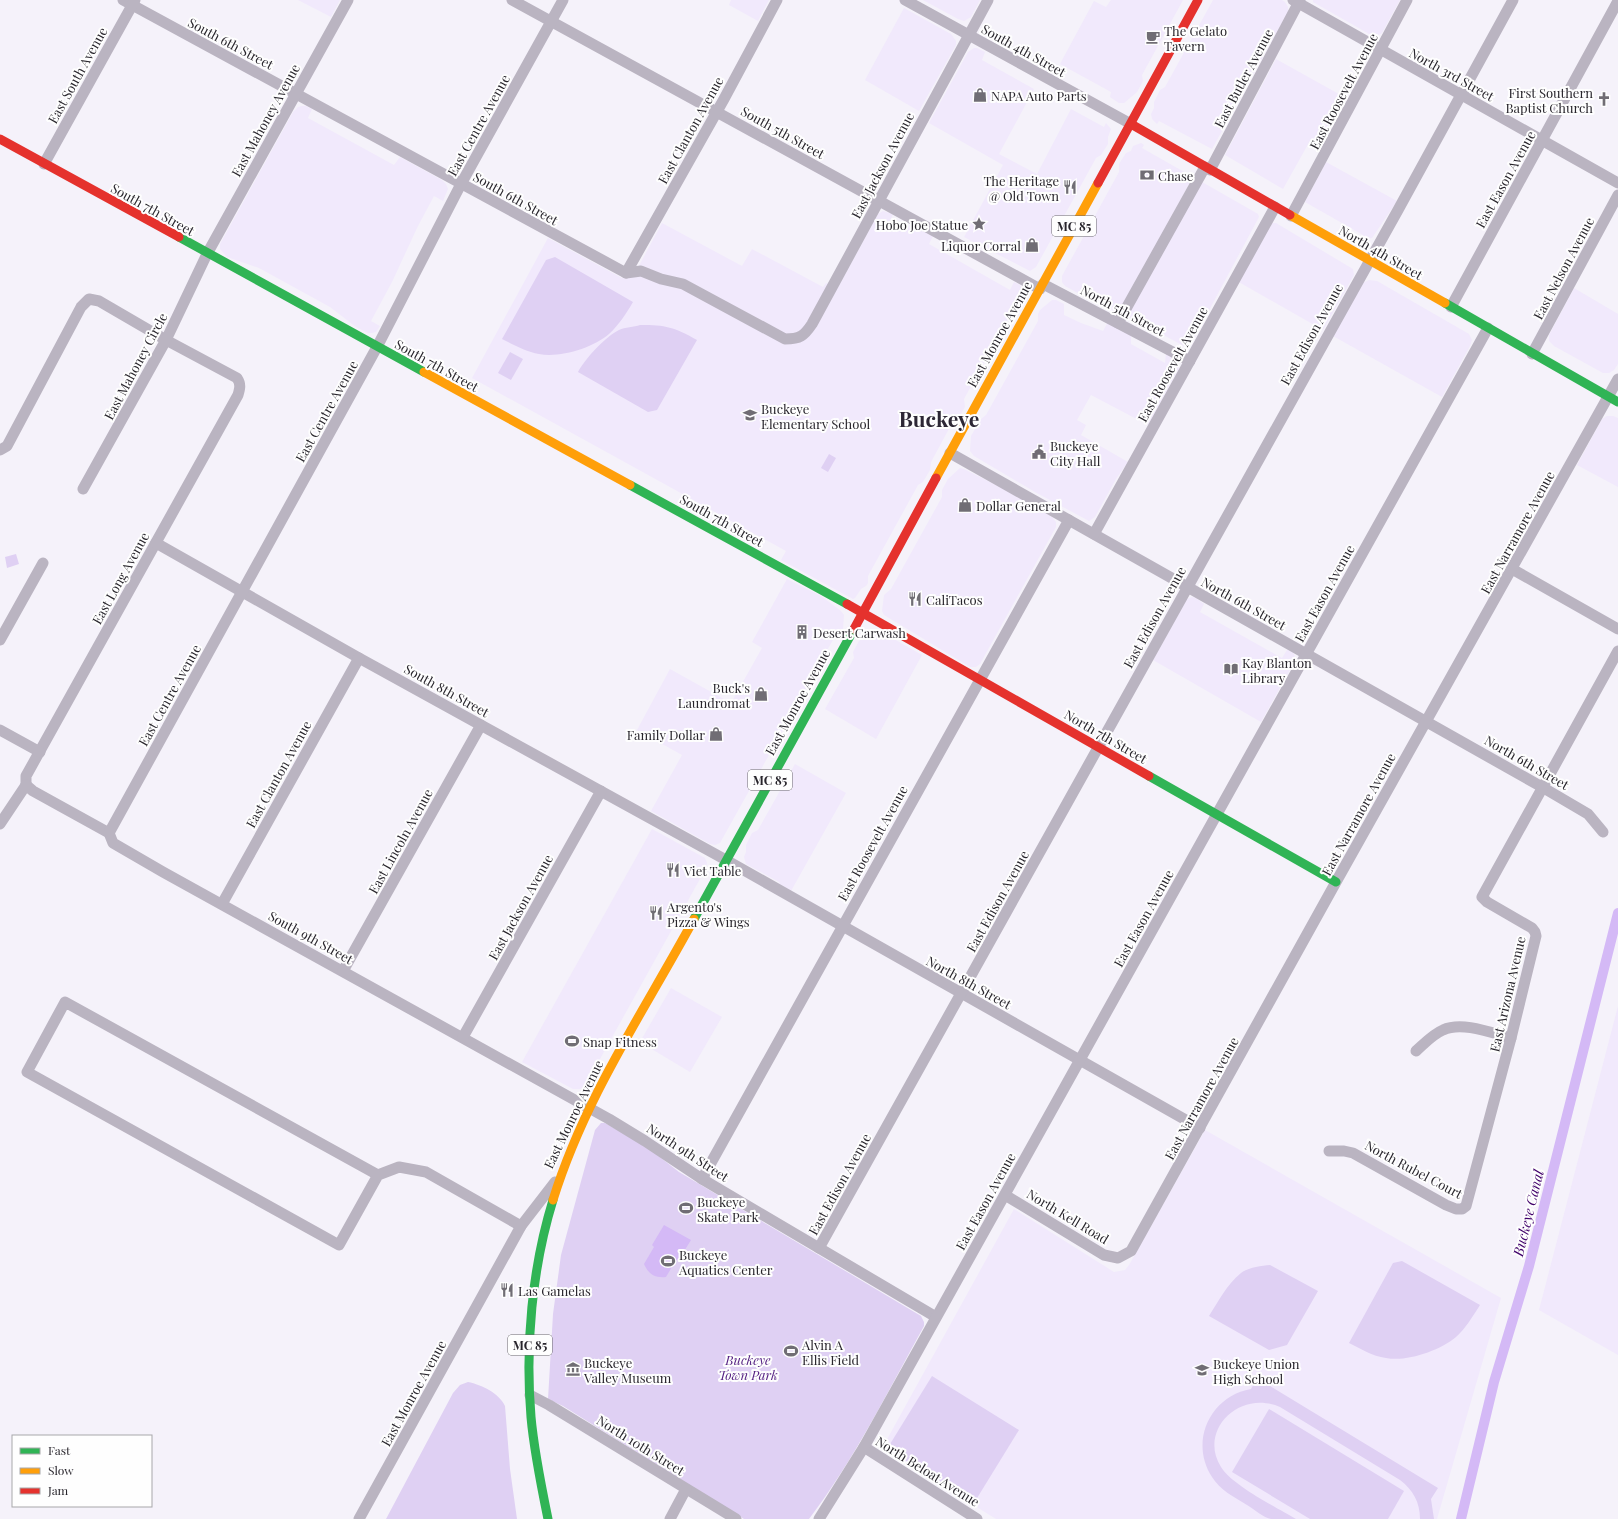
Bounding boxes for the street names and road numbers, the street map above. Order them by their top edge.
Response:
street label: South 6th Street [185,13,277,73]
street label: South 4th Street [979,20,1069,80]
street label: East South Avenue [44,24,111,126]
street label: East Butler Avenue [1210,25,1276,130]
street label: East Roosevelt Avenue [1305,29,1381,152]
street label: North 3rd Street [1407,44,1498,105]
street label: East Mahoney Avenue [227,60,303,179]
street label: East Centre Avenue [443,71,513,179]
street label: East Clanton Avenue [653,73,727,187]
street label: South 5th Street [738,102,828,162]
street label: East Jackson Avenue [847,108,917,221]
street label: East Eason Avenue [1471,127,1539,231]
street label: South 6th Street [471,168,562,228]
street label: South 7th Street [108,179,198,239]
street label: East Nelson Avenue [1529,214,1597,322]
road number: MC 85 [1052,216,1096,236]
street label: North 4th Street [1336,221,1426,283]
street label: East Monroe Avenue [963,278,1035,390]
street label: East Edison Avenue [1276,280,1346,388]
street label: North 5th Street [1078,281,1168,340]
street label: East Roosevelt Avenue [1133,303,1211,425]
street label: East Mahoney Circle [100,309,171,422]
street label: South 7th Street [392,335,482,395]
street label: East Centre Avenue [291,357,361,465]
street label: East Narramore Avenue [1476,467,1558,596]
street label: South 7th Street [677,490,767,550]
street label: East Long Avenue [88,529,153,627]
street label: East Eason Avenue [1290,541,1358,645]
street label: East Edison Avenue [1119,563,1189,671]
street label: North 6th Street [1199,573,1290,634]
street label: East Centre Avenue [134,641,204,749]
street label: East Monroe Avenue [761,646,833,758]
street label: South 8th Street [402,660,493,720]
street label: North 7th Street [1061,705,1151,767]
street label: East Clanton Avenue [241,717,315,831]
street label: North 6th Street [1482,731,1572,793]
street label: East Narramore Avenue [1317,749,1399,878]
road number: MC 85 [748,770,792,790]
street label: East Roosevelt Avenue [833,782,911,904]
street label: East Lincoln Avenue [364,785,436,897]
street label: East Edison Avenue [962,847,1032,955]
street label: East Jackson Avenue [484,851,556,963]
street label: East Eason Avenue [1109,866,1177,970]
street label: South 9th Street [266,907,357,967]
street label: East Arizona Avenue [1485,934,1529,1054]
street label: North 8th Street [924,952,1015,1013]
street label: East Narramore Avenue [1160,1033,1242,1162]
street label: East Monroe Avenue [539,1057,607,1171]
street label: North 9th Street [644,1119,733,1185]
street label: East Edison Avenue [804,1130,874,1238]
street label: North Rubel Court [1362,1136,1466,1202]
street label: East Eason Avenue [951,1149,1019,1253]
street label: North Kell Road [1024,1185,1112,1247]
road number: MC 85 [508,1335,552,1355]
street label: East Monroe Avenue [377,1337,449,1449]
street label: North 10th Street [594,1411,688,1479]
street label: North Beloat Avenue [873,1432,983,1510]

